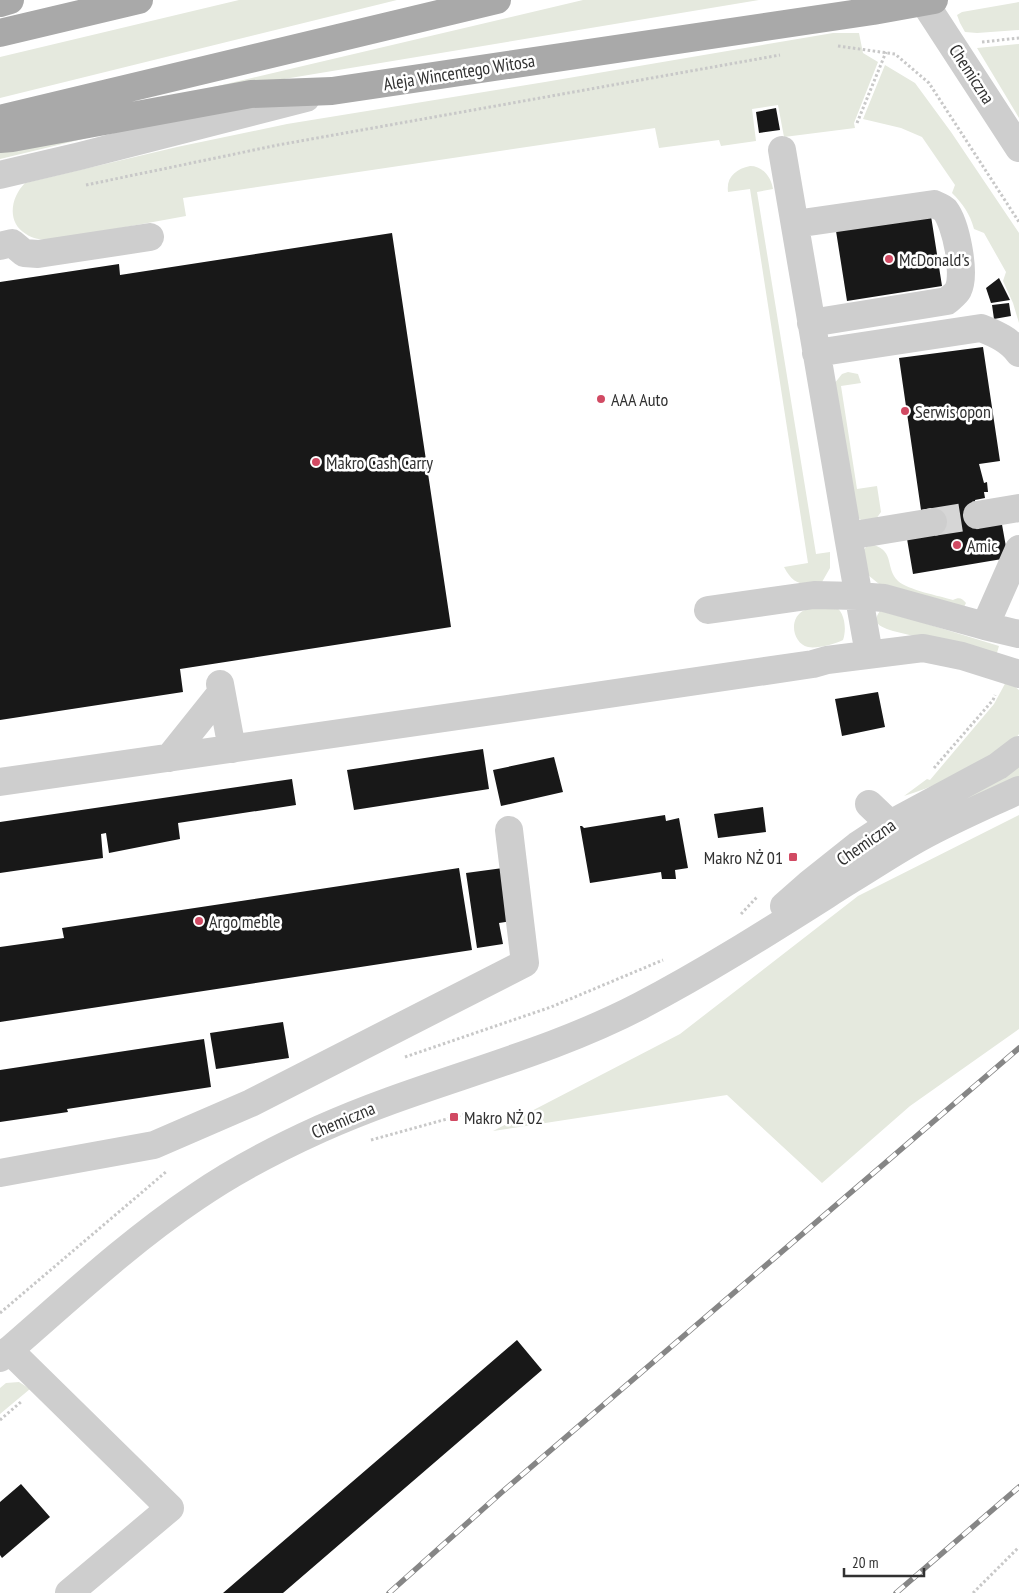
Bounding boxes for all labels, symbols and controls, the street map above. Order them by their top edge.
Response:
street label: Chemiczna [944,40,1000,108]
street label: Aleja Wincentego Witosa [382,49,536,95]
place label: McDonald's [899,248,970,271]
marker: McDonald's [883,253,895,265]
place label: AAA Auto [611,388,668,411]
marker: AAA Auto [595,393,607,405]
place label: Serwis opon [915,400,991,423]
marker: Serwis opon [899,405,911,417]
place label: Makro Cash Carry [326,451,433,474]
marker: Makro Cash Carry [310,456,322,468]
place label: Amic [967,534,998,557]
marker: Amic [951,539,963,551]
street label: Chemiczna [832,813,900,871]
place label: Makro NŻ 01 [704,846,783,869]
marker: Makro NŻ 01 [787,851,799,863]
place label: Argo meble [209,910,280,933]
marker: Argo meble [193,915,205,927]
street label: Chemiczna [308,1096,378,1144]
place label: Makro NŻ 02 [464,1106,543,1129]
marker: Makro NŻ 02 [448,1111,460,1123]
scale bar [844,1546,924,1578]
text: 20 m [852,1553,878,1572]

